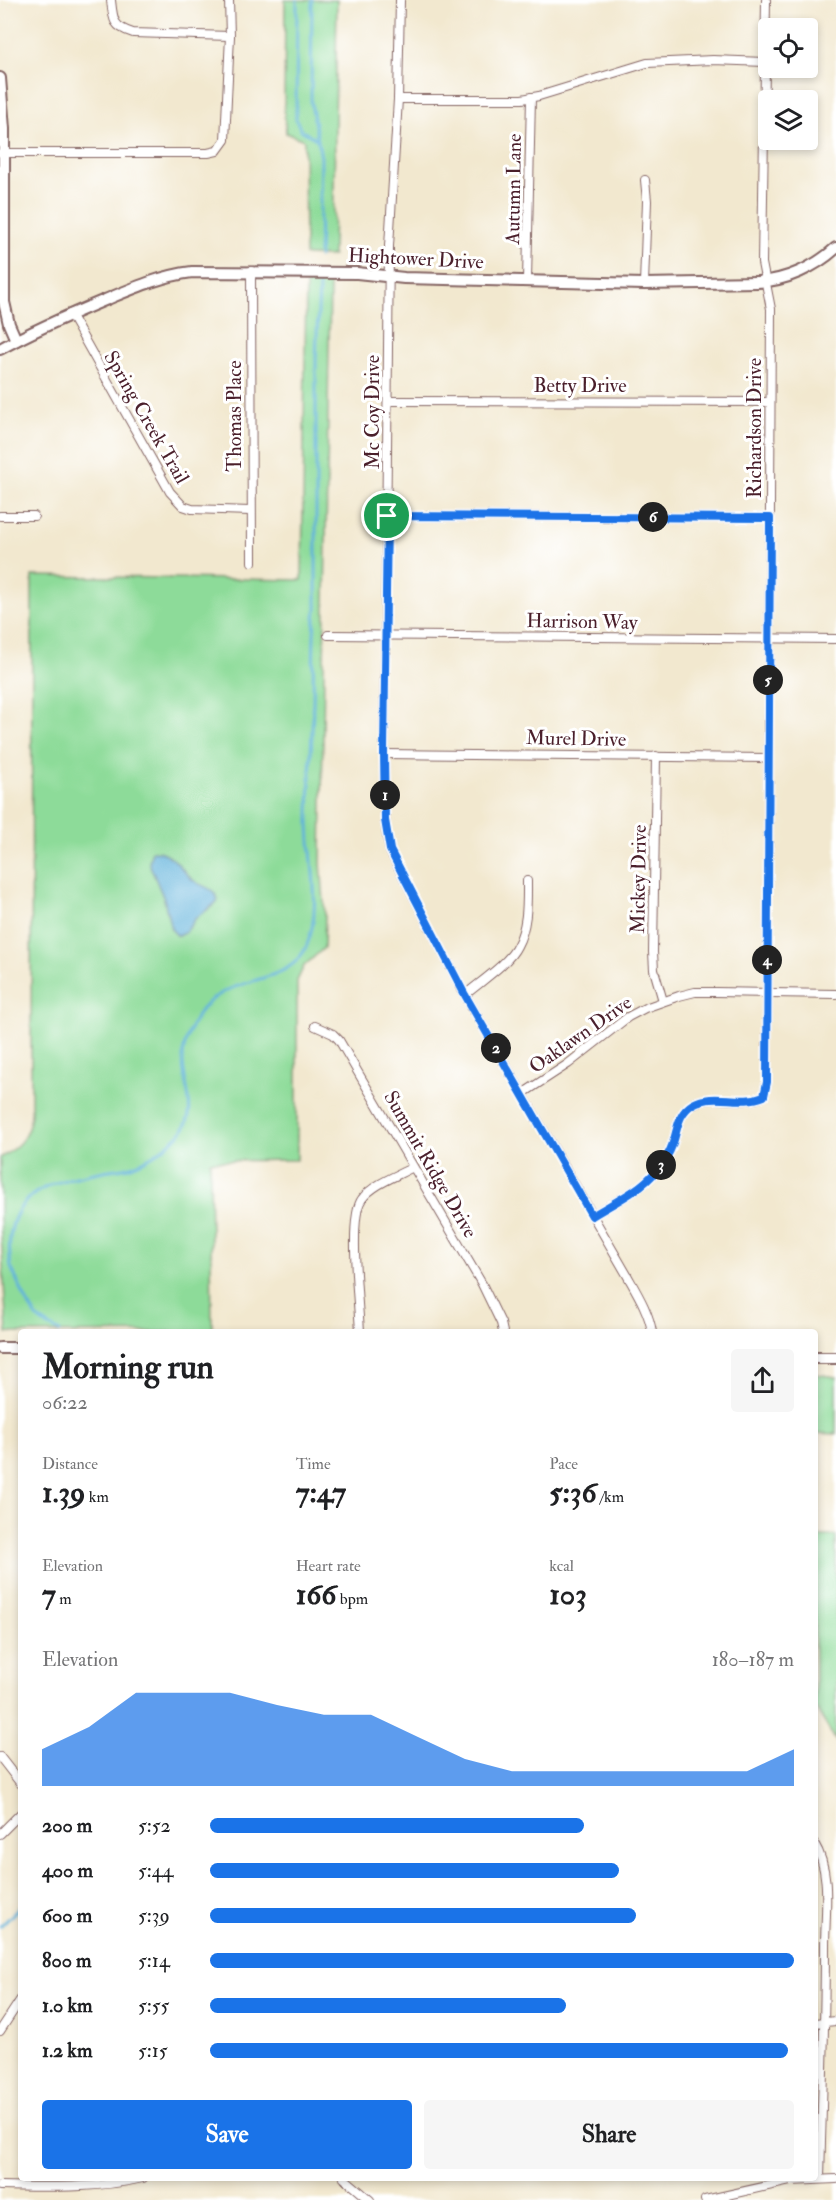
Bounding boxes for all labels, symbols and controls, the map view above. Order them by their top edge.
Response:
map controls [758,18,818,150]
button: locate [758,18,818,78]
button: layers [758,90,818,150]
street label: Autumn Lane [500,133,527,246]
street label: Hightower Drive [347,242,484,275]
street label: Spring Creek Trail [98,346,195,489]
street label: Mc Coy Drive [360,355,385,469]
street label: Richardson Drive [742,358,767,498]
street label: Thomas Place [222,360,247,472]
street label: Betty Drive [533,373,627,398]
pin [361,490,412,541]
icon: arrive [370,499,403,532]
pin: 6 [638,502,668,532]
text: 6 [649,507,657,527]
street label: Harrison Way [526,608,639,635]
pin: 5 [753,665,783,695]
text: 5 [764,670,772,690]
street label: Murel Drive [526,725,626,752]
pin: 1 [370,780,400,810]
text: 1 [382,785,388,805]
street label: Mickey Drive [625,824,652,934]
pin: 4 [752,945,782,975]
text: 4 [763,950,771,970]
street label: Oaklawn Drive [524,990,637,1079]
pin: 2 [481,1033,511,1063]
text: 2 [492,1038,500,1058]
street label: Summit Ridge Drive [378,1086,483,1242]
pin: 3 [646,1150,676,1180]
text: 3 [658,1155,664,1175]
text: Morning run [42,1347,214,1388]
button: share [731,1349,794,1412]
text: 06:22 [42,1390,88,1415]
text: Distance [42,1454,98,1474]
text: Time [296,1454,331,1474]
text: Pace [549,1454,578,1474]
text: 1.39 [42,1474,85,1511]
text: 7:47 [296,1474,346,1511]
text: 5:36 [549,1474,597,1511]
text: km [85,1487,109,1507]
text: /km [597,1487,624,1507]
text: Elevation [42,1556,103,1576]
text: Heart rate [296,1556,361,1576]
text: kcal [549,1556,574,1576]
text: 7 [42,1576,56,1613]
text: 166 [296,1576,336,1613]
text: 103 [549,1576,587,1613]
text: m [56,1589,72,1609]
text: bpm [336,1589,368,1609]
text: Elevation [42,1647,118,1672]
text: 180–187 m [712,1647,794,1672]
text: 200 m [42,1813,92,1838]
text: 5:52 [138,1813,171,1838]
text: 400 m [42,1858,93,1883]
text: 5:44 [138,1858,173,1883]
text: 600 m [42,1903,92,1928]
text: 5:39 [138,1903,170,1928]
text: 800 m [42,1948,92,1973]
text: 5:14 [138,1948,170,1973]
text: 1.0 km [42,1993,93,2018]
text: 5:55 [138,1993,169,2018]
text: 1.2 km [42,2038,92,2063]
text: 5:15 [138,2038,168,2063]
button: Save [42,2100,412,2169]
button: Share [424,2100,794,2169]

